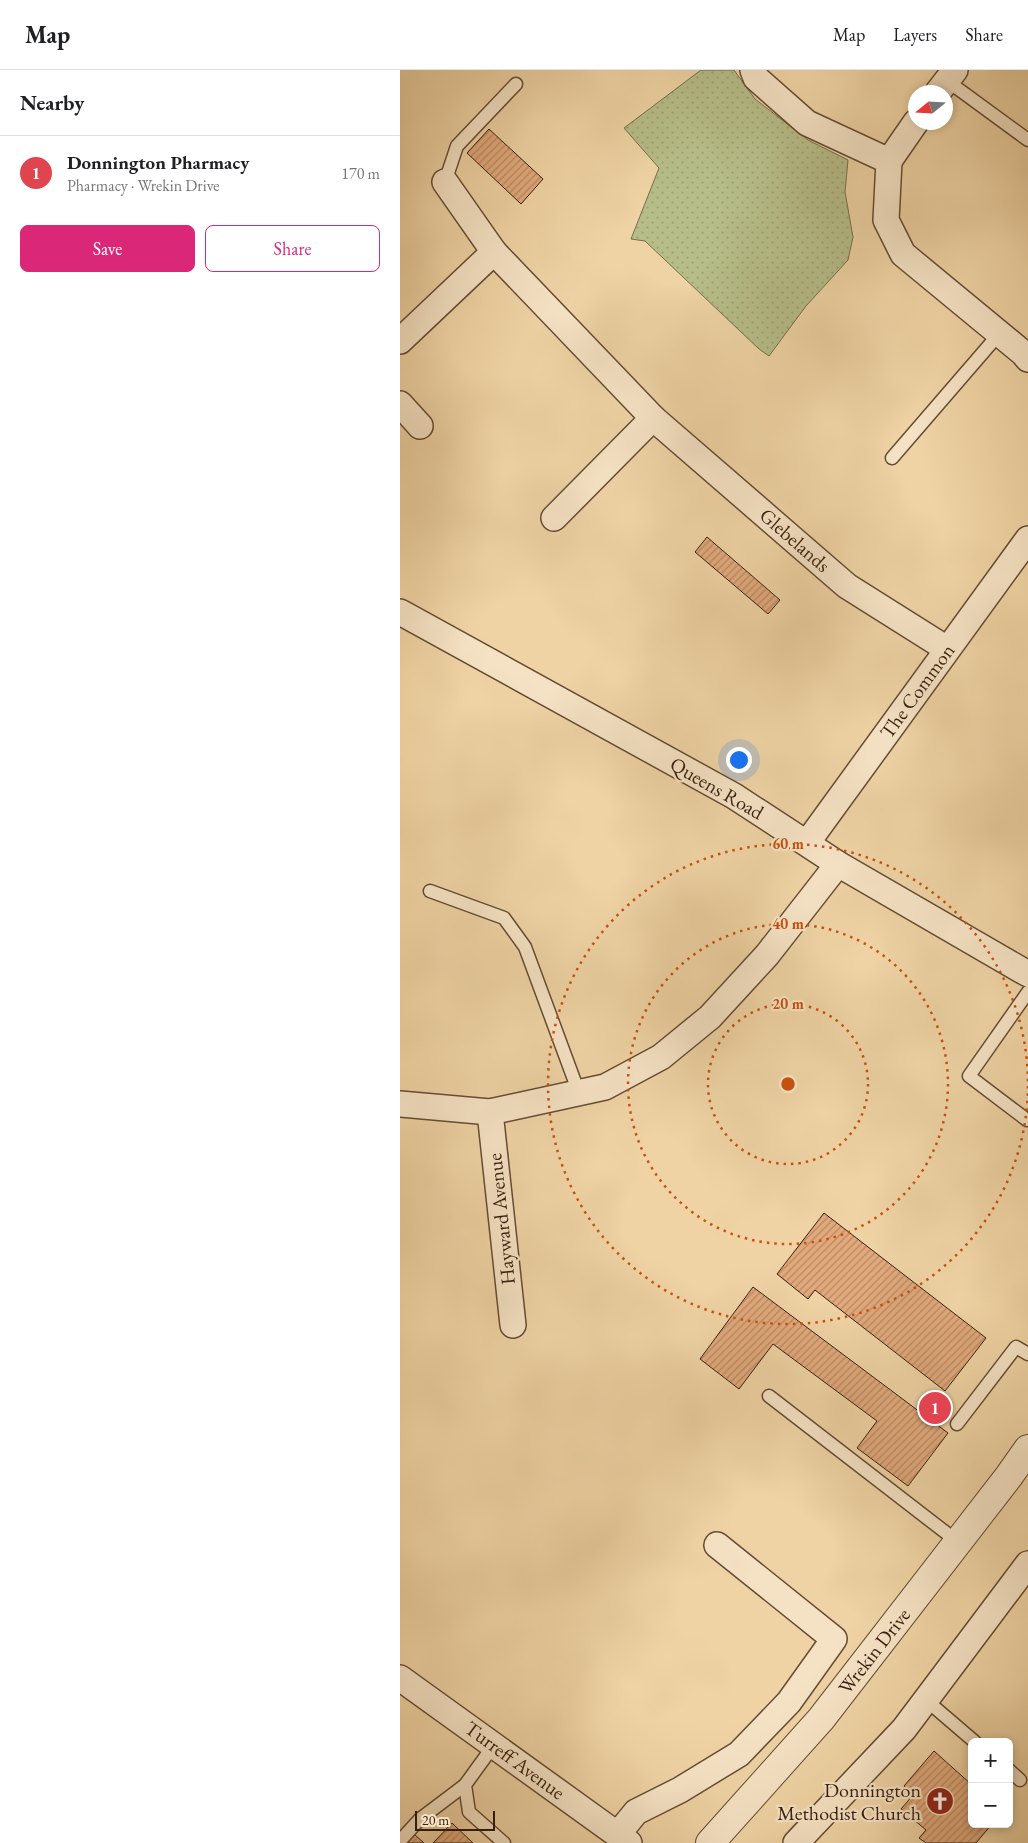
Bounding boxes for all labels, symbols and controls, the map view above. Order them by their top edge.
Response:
text: Map [25,19,70,50]
text: Map [833,23,865,46]
text: Layers [893,23,937,46]
text: Share [965,23,1003,46]
north arrow [908,85,953,130]
text: Nearby [20,89,84,116]
text: Donnington Pharmacy [67,150,249,175]
text: 1 [32,163,40,184]
text: 170 m [341,163,380,184]
text: Pharmacy · Wrekin Drive [67,175,219,196]
button: Save [20,225,195,272]
button: Share [205,225,380,272]
street label: Glebelands [754,502,836,578]
street label: The Common [874,638,960,744]
your location [726,747,752,773]
street label: Queens Road [665,751,769,826]
text: 60 m [772,834,804,853]
text: 40 m [772,914,804,933]
text: 20 m [772,994,804,1013]
centre of rings [779,1075,797,1093]
street label: Hayward Avenue [481,1152,521,1286]
pin: 1 [919,1389,951,1427]
street label: Wrekin Drive [832,1602,916,1699]
street label: Turreff Avenue [460,1715,571,1805]
map controls [968,1738,1013,1828]
button: + [968,1738,1013,1783]
place label: Donnington Methodist Church [777,1777,921,1826]
button: − [968,1783,1013,1828]
church icon: Donnington Methodist Church [925,1786,955,1816]
scale bar [415,1808,495,1831]
text: 20 m [422,1811,449,1829]

